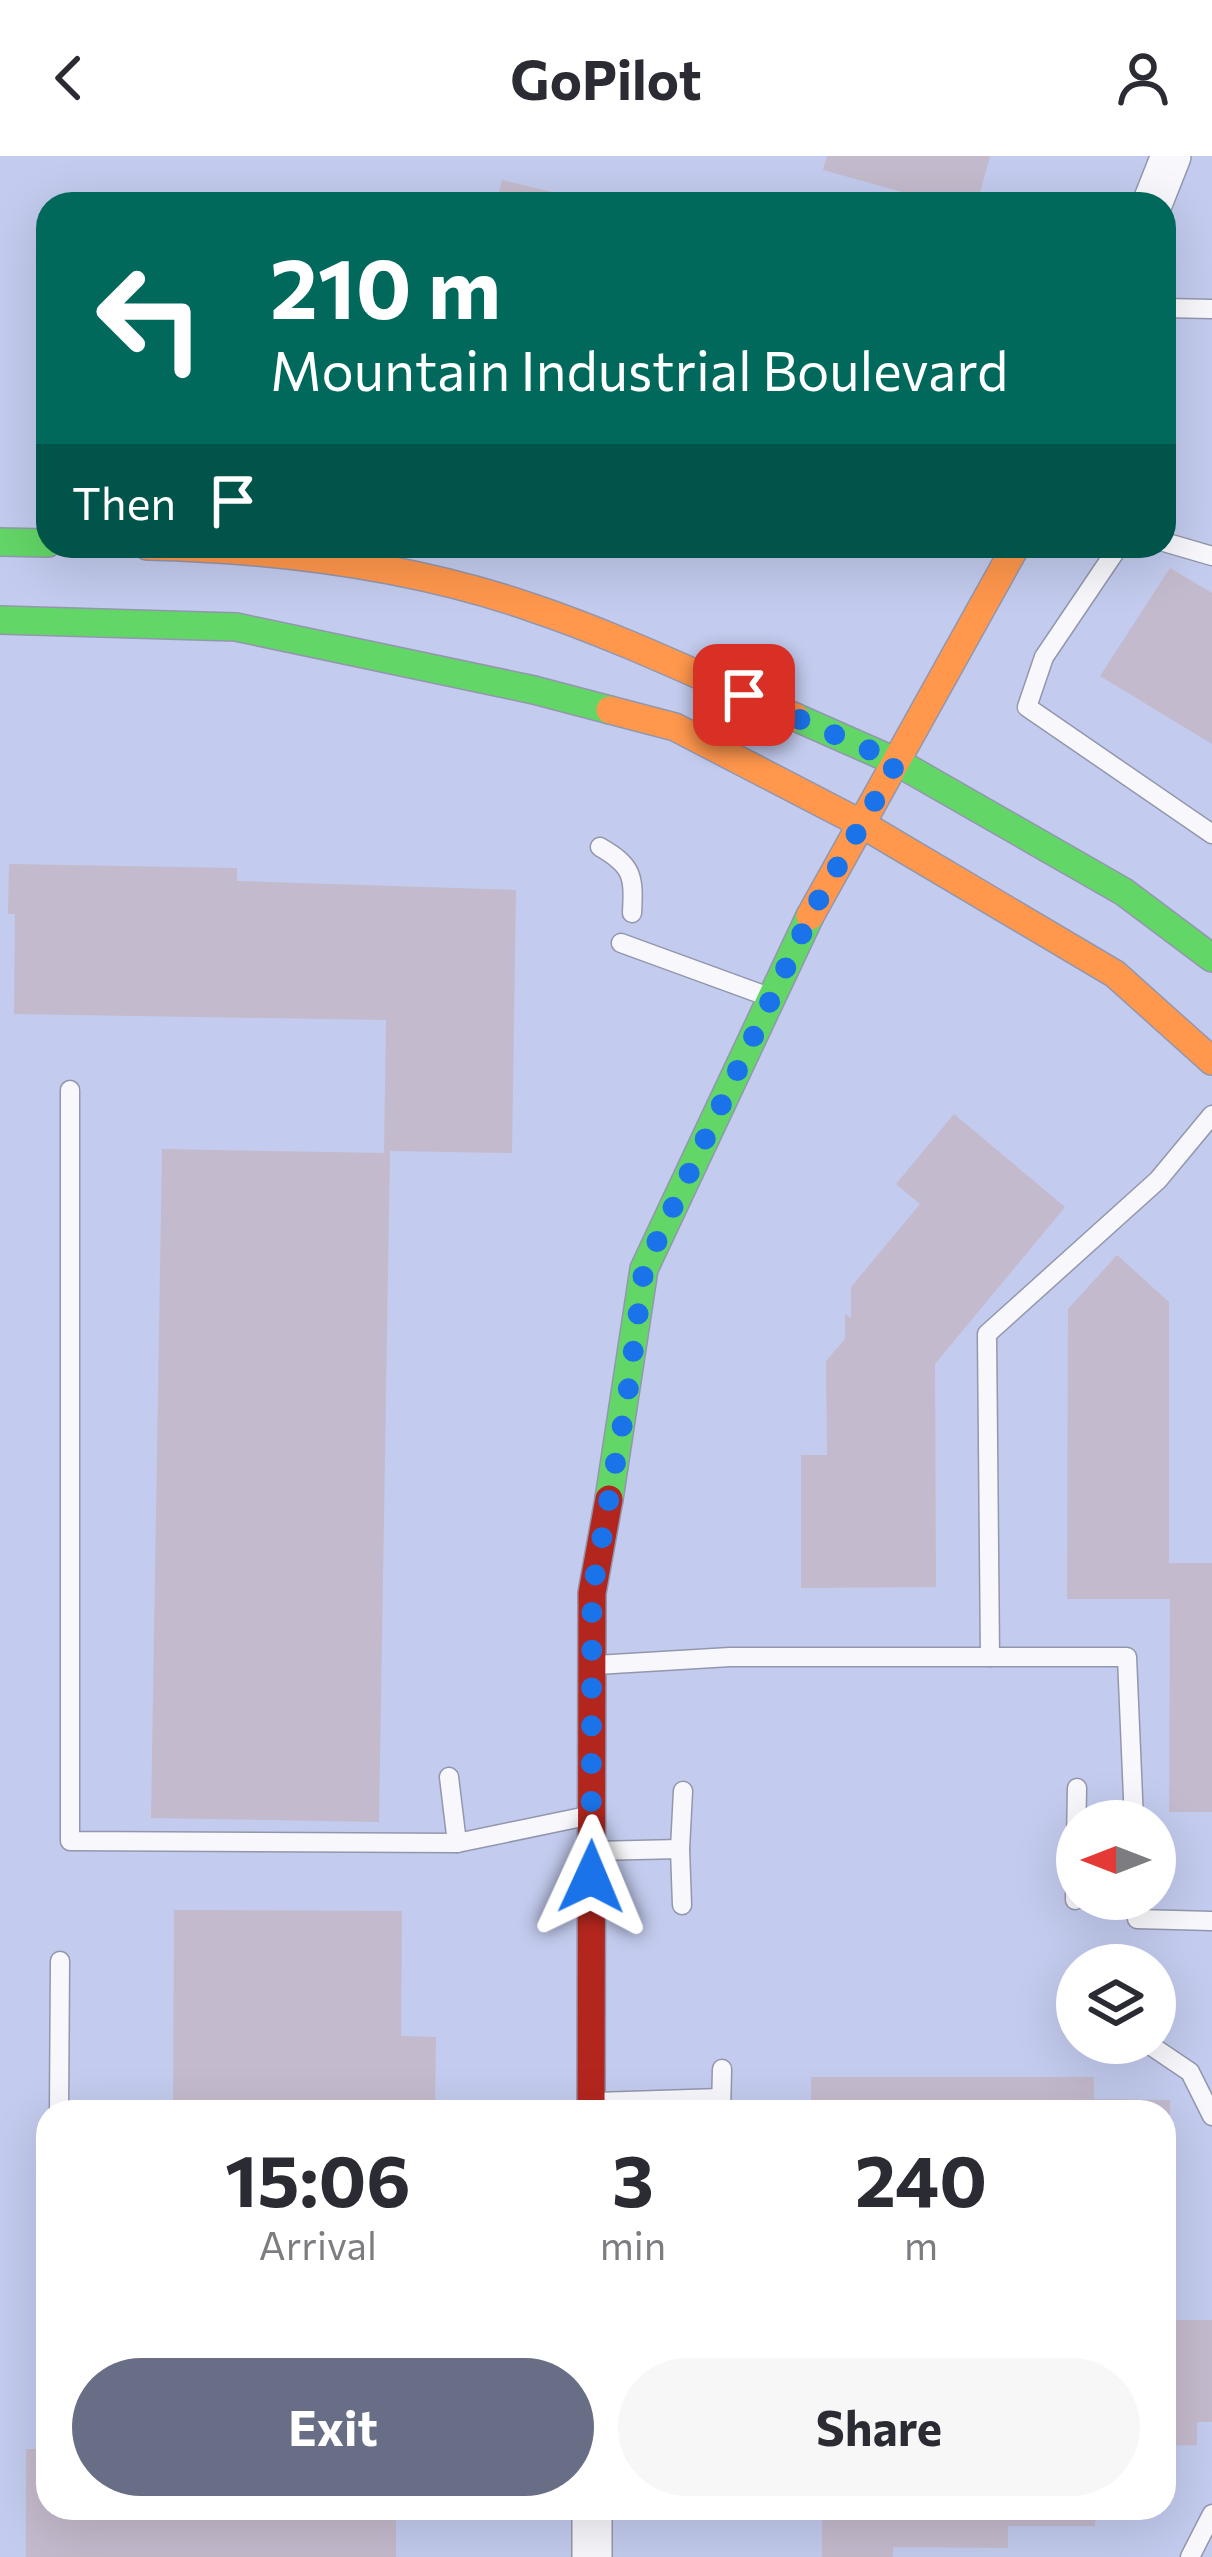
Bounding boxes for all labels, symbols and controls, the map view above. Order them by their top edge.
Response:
icon: back [36,45,102,111]
text: GoPilot [510,45,702,111]
icon: person [1110,45,1176,111]
text: 210 m [270,234,501,336]
icon: left [72,240,228,396]
text: Mountain Industrial Boulevard [270,336,1008,402]
icon: arrive [200,468,266,534]
text: Then [72,474,176,529]
pin [693,644,795,746]
icon: arrive [711,662,777,728]
north arrow [1056,1800,1176,1920]
map controls [1056,1800,1176,2064]
position arrow [528,1814,654,1940]
button: layers [1056,1944,1176,2064]
text: 15:06 [225,2134,411,2222]
text: 3 [612,2134,654,2222]
text: 240 [855,2134,987,2222]
text: Arrival [259,2220,377,2268]
text: min [600,2220,666,2268]
text: m [904,2220,938,2268]
button: Exit [72,2358,594,2496]
button: Share [618,2358,1140,2496]

